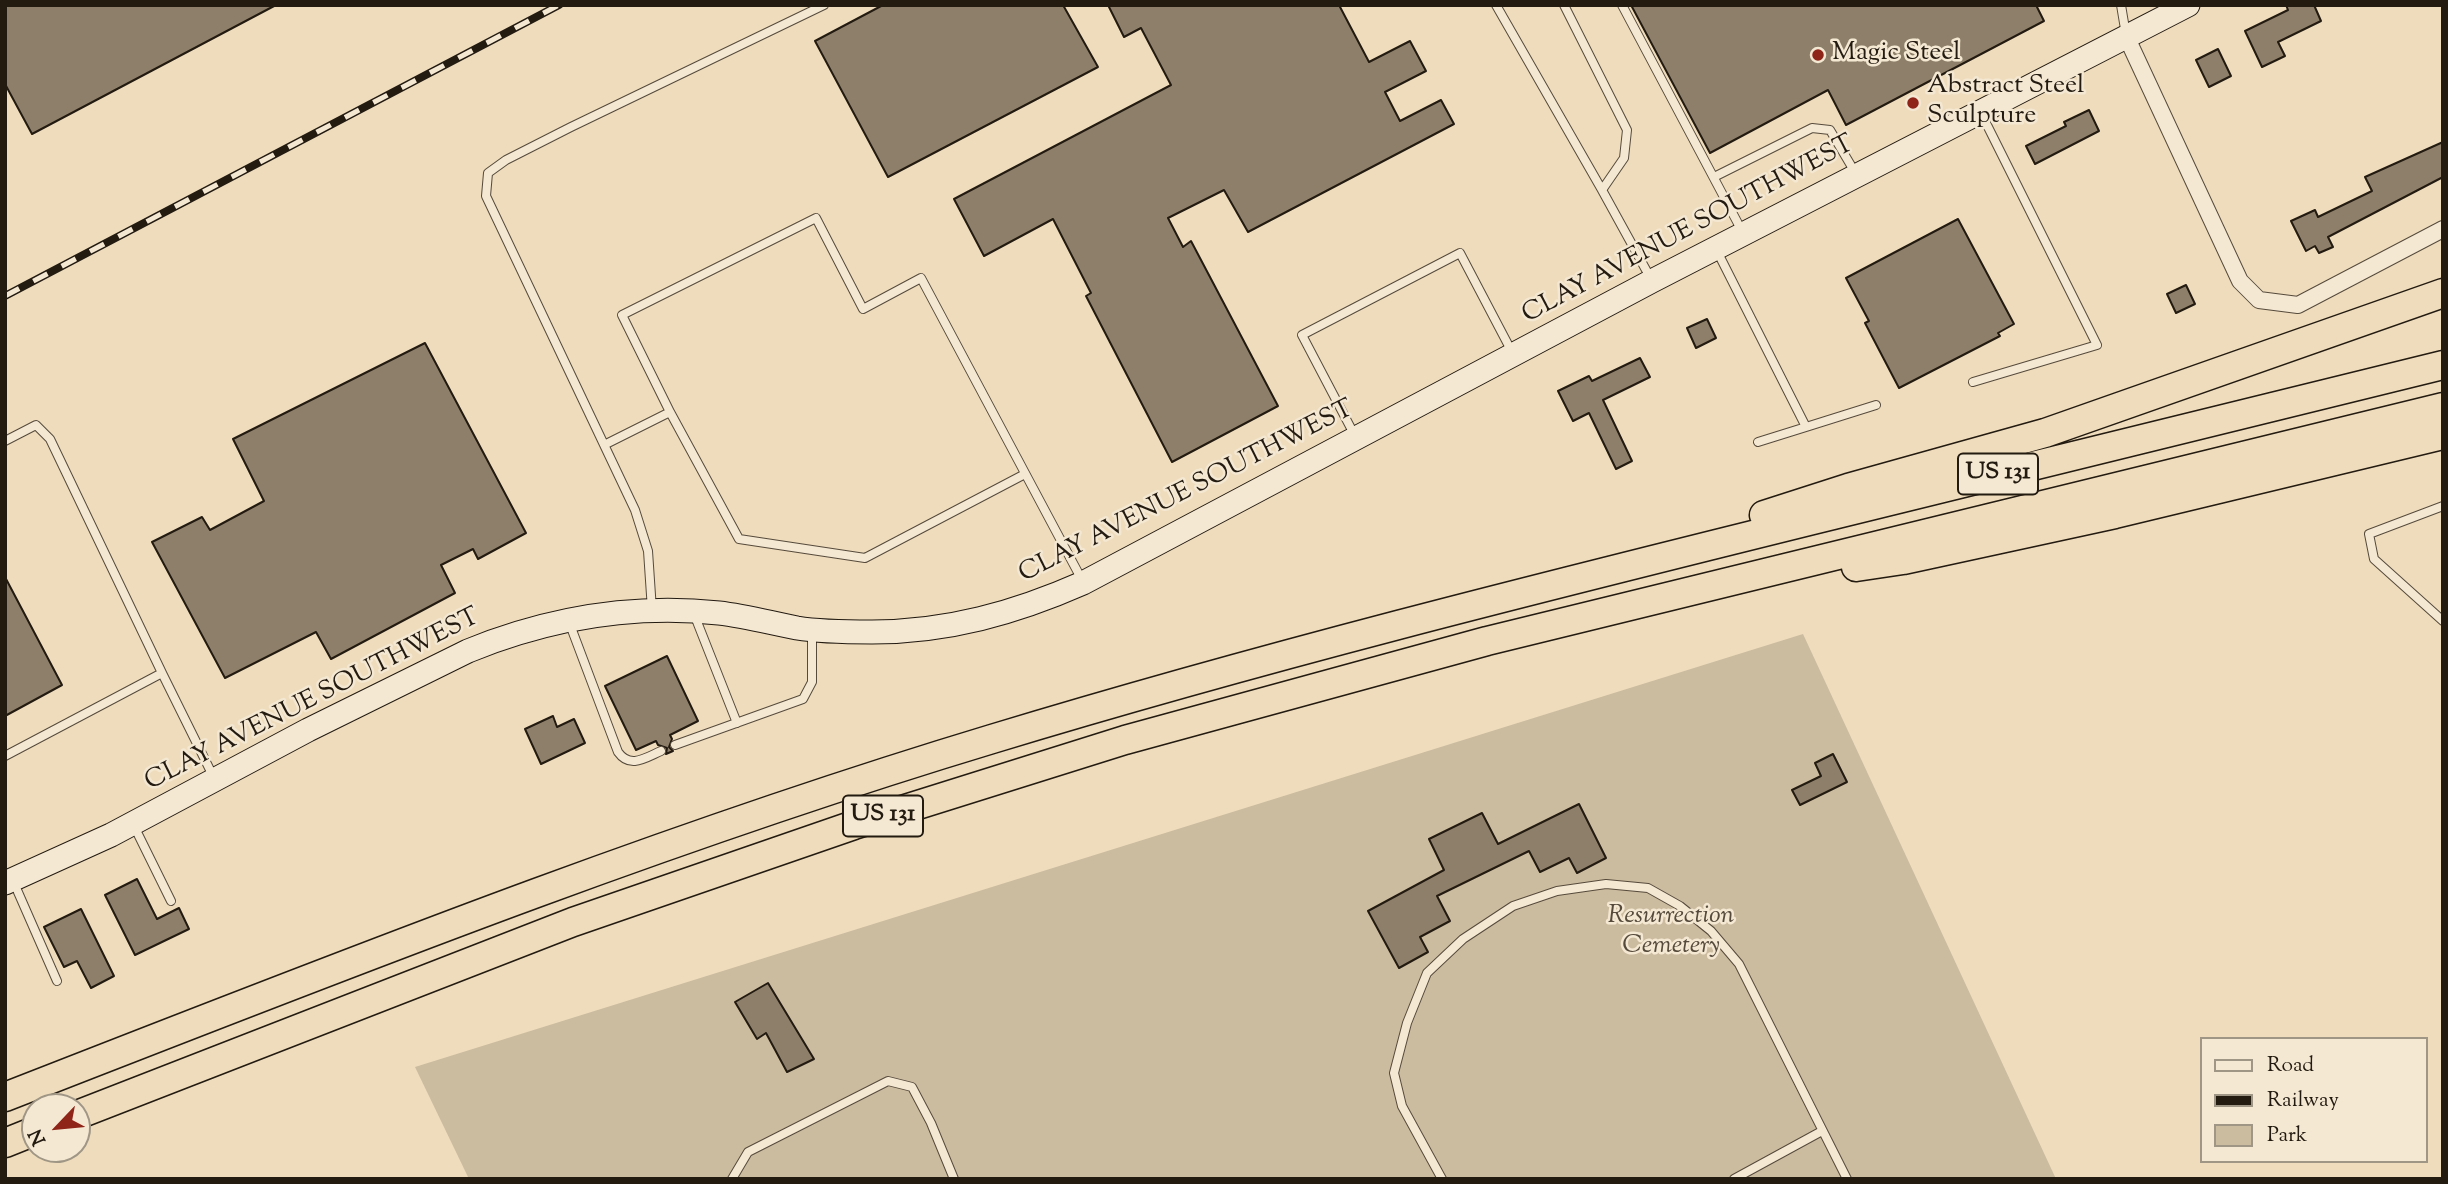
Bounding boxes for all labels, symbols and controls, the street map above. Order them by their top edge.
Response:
place label: Magic Steel [1832,39,1960,71]
marker: Magic Steel [1810,47,1826,63]
place label: Abstract Steel Sculpture [1927,72,2084,134]
marker: Abstract Steel Sculpture [1905,95,1921,111]
street label: CLAY AVENUE SOUTHWEST [1518,130,1860,332]
street label: CLAY AVENUE SOUTHWEST [1014,395,1360,591]
road number: US 131 [1958,453,2038,494]
street label: CLAY AVENUE SOUTHWEST [140,603,486,799]
road number: US 131 [843,796,923,836]
park label: Resurrection Cemetery [1608,902,1734,964]
legend [2200,1037,2427,1163]
text: Road [2267,1051,2314,1081]
text: Railway [2267,1086,2339,1116]
north arrow [21,1093,91,1163]
text: Park [2267,1121,2307,1151]
text: N [23,1124,54,1149]

